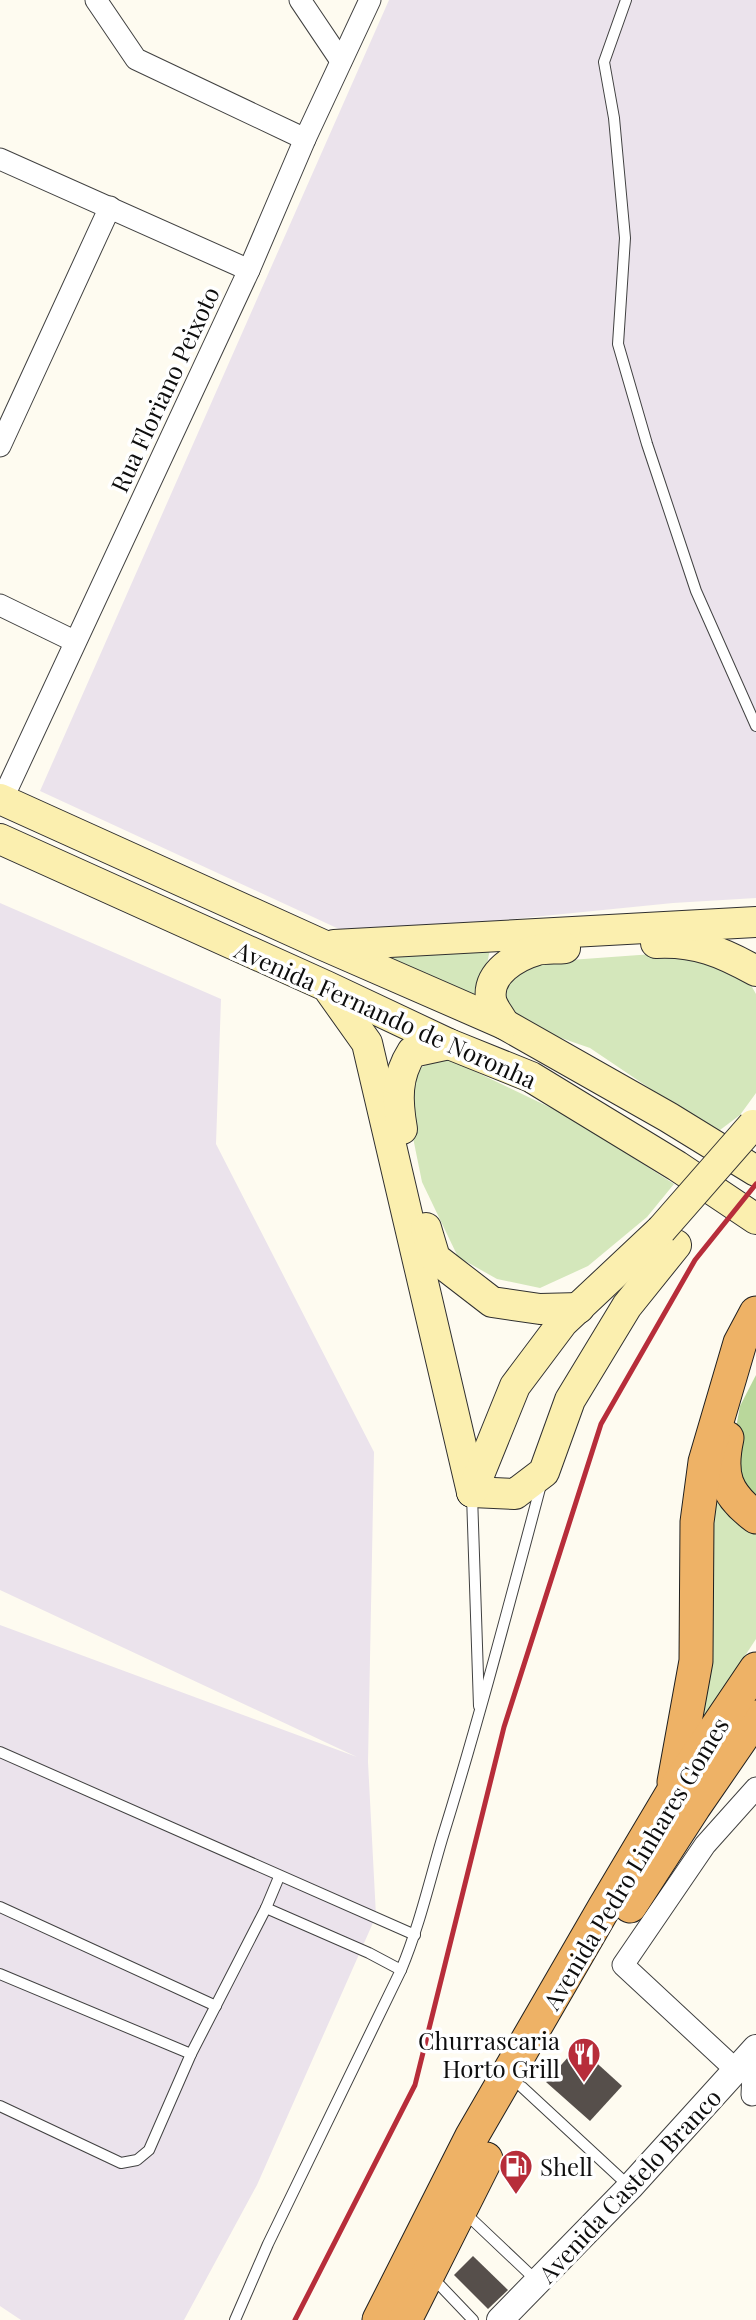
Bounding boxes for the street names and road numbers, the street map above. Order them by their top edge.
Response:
street label: Rua Floriano Peixoto [102,281,226,497]
street label: Avenida Fernando de Noronha [229,933,542,1095]
street label: Avenida Pedro Linhares Gomes [534,1711,735,2016]
street label: Avenida Castelo Branco [530,2081,727,2289]

